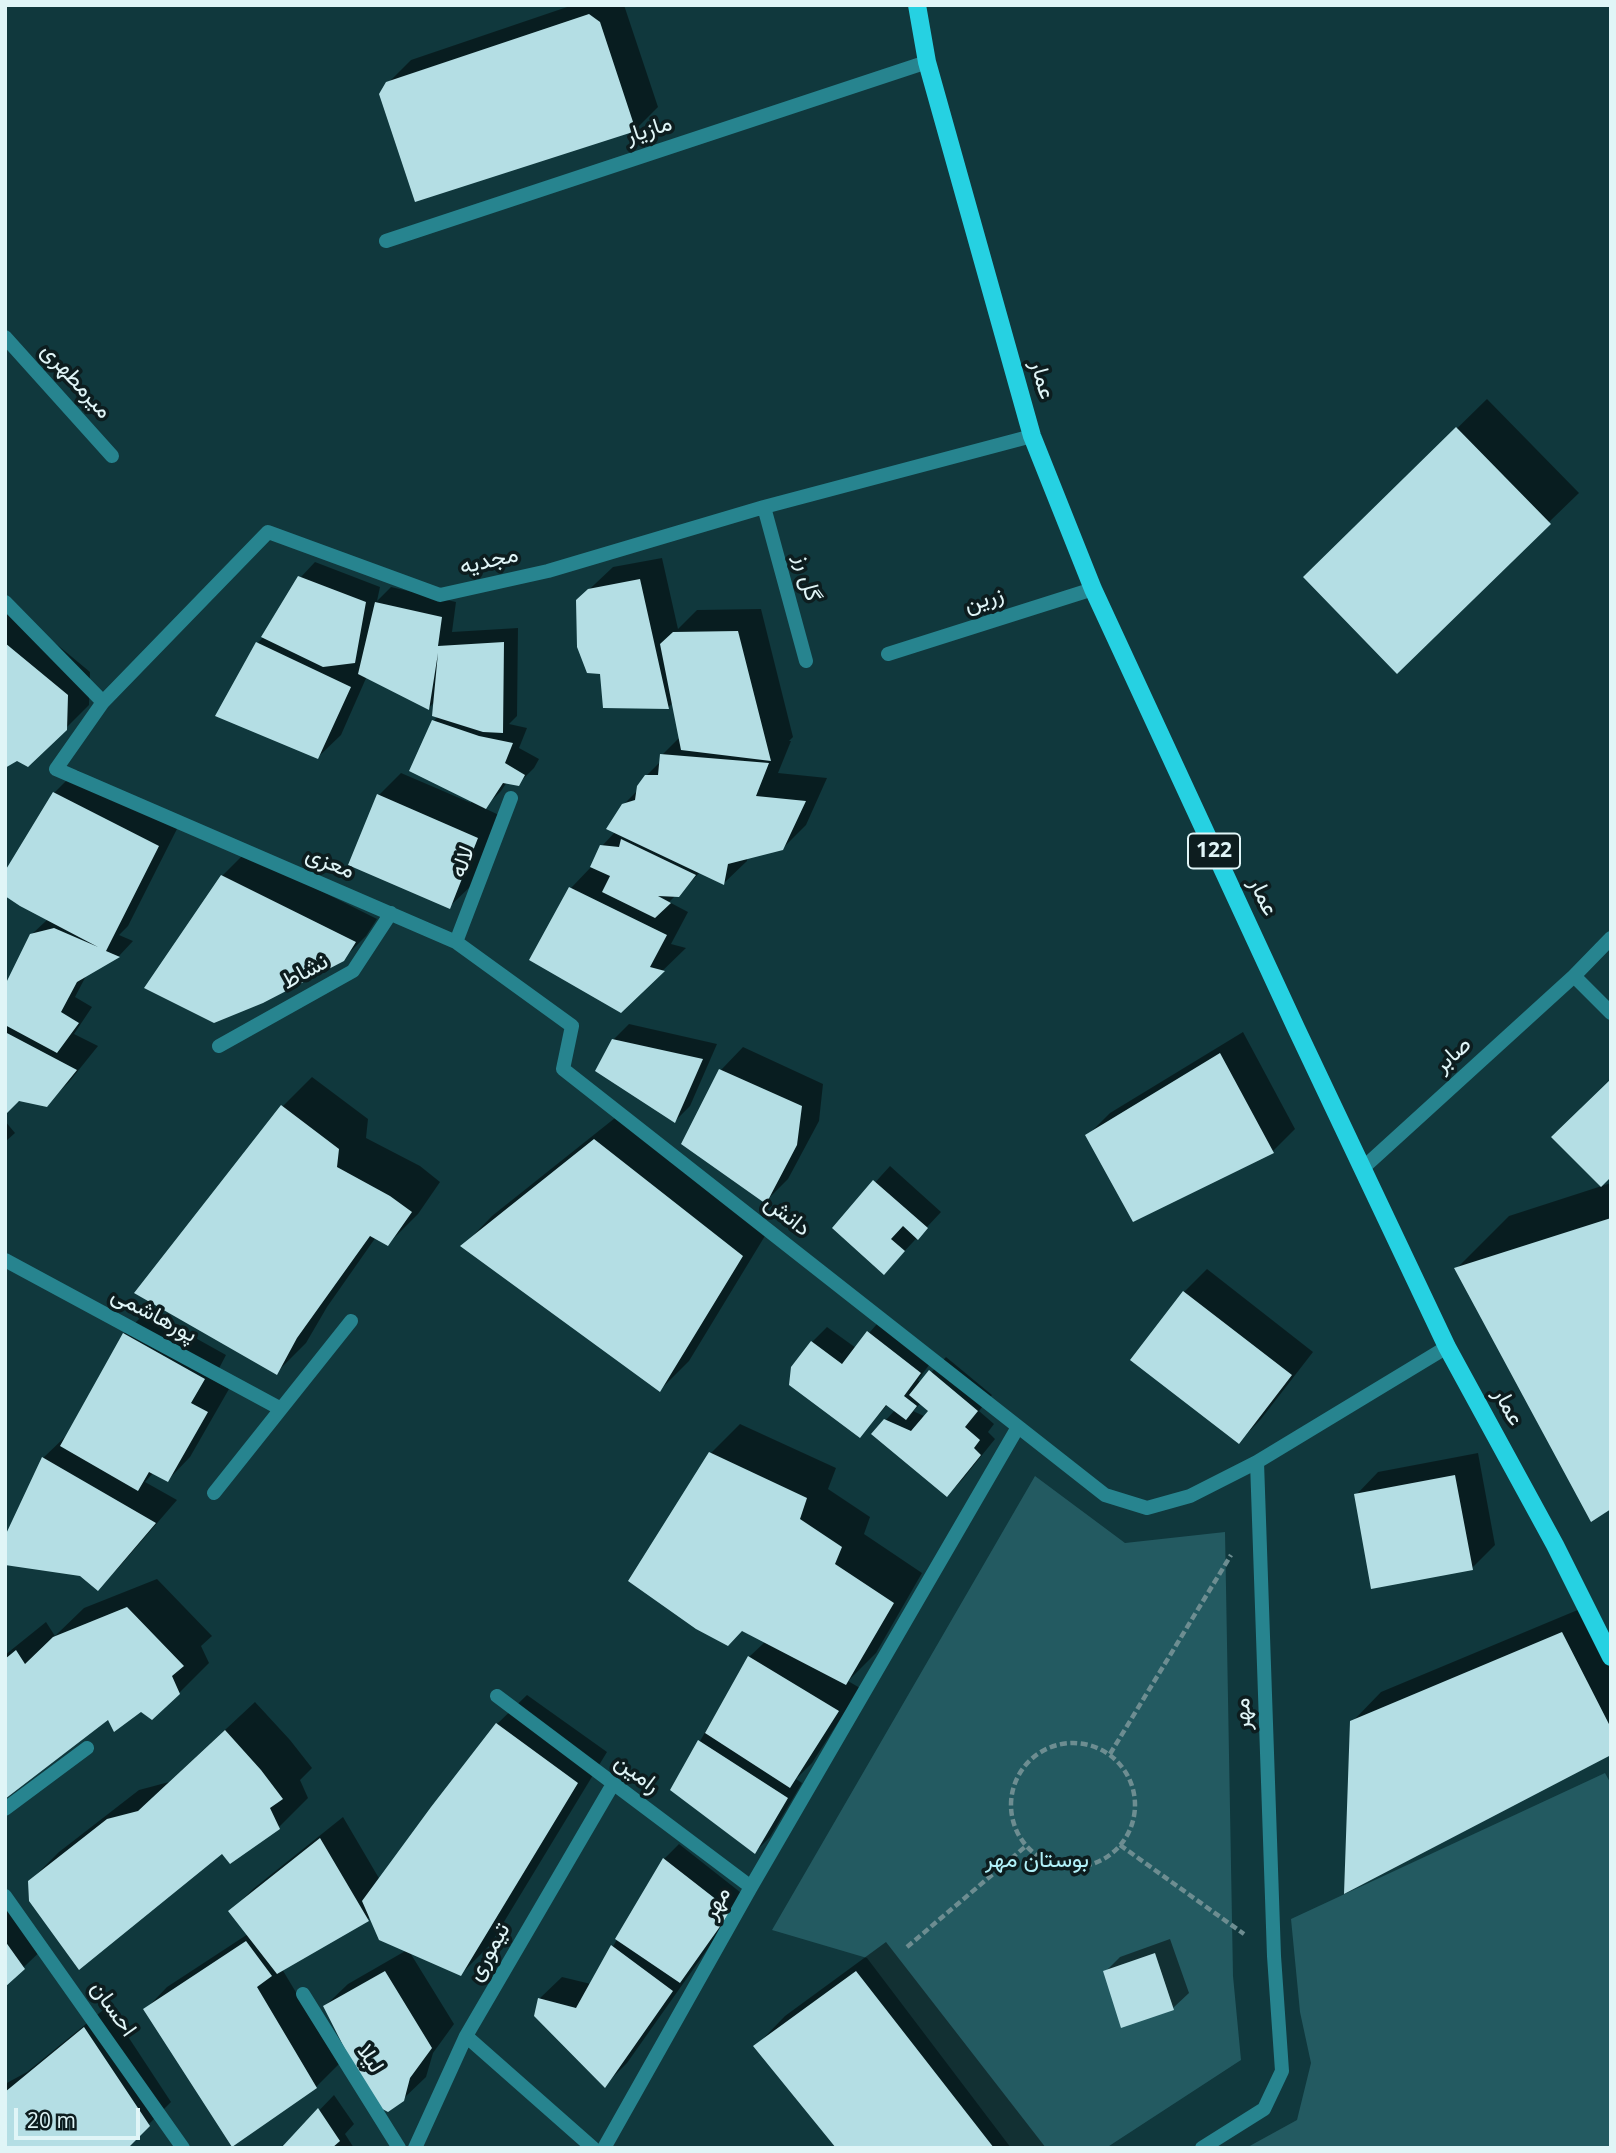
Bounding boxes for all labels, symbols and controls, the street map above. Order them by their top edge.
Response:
street label: مازیار [622,110,676,150]
street label: میرمطهری [35,337,117,425]
street label: عمار [1024,358,1060,402]
street label: مجدیه [457,541,521,581]
street label: گل رز [788,552,826,604]
street label: زرین [961,581,1007,619]
road number: 122 [1188,834,1240,868]
street label: معزی [301,840,359,886]
street label: لاله [444,842,482,882]
street label: عمار [1242,873,1284,921]
street label: نشاط [277,948,333,996]
street label: صابر [1429,1031,1477,1079]
street label: دانش [758,1189,816,1243]
street label: پورهاشمی [106,1281,202,1349]
street label: عمار [1487,1383,1529,1431]
street label: مهر [1229,1697,1257,1731]
street label: رامین [609,1748,665,1800]
park label: بوستان مهر [985,1846,1089,1874]
street label: مهر [697,1882,737,1924]
street label: تیموری [461,1918,517,1986]
street label: احسان [84,1976,142,2042]
street label: لیلا [351,2039,389,2079]
scale bar [18,2094,144,2138]
text: 20 m [27,2106,76,2134]

